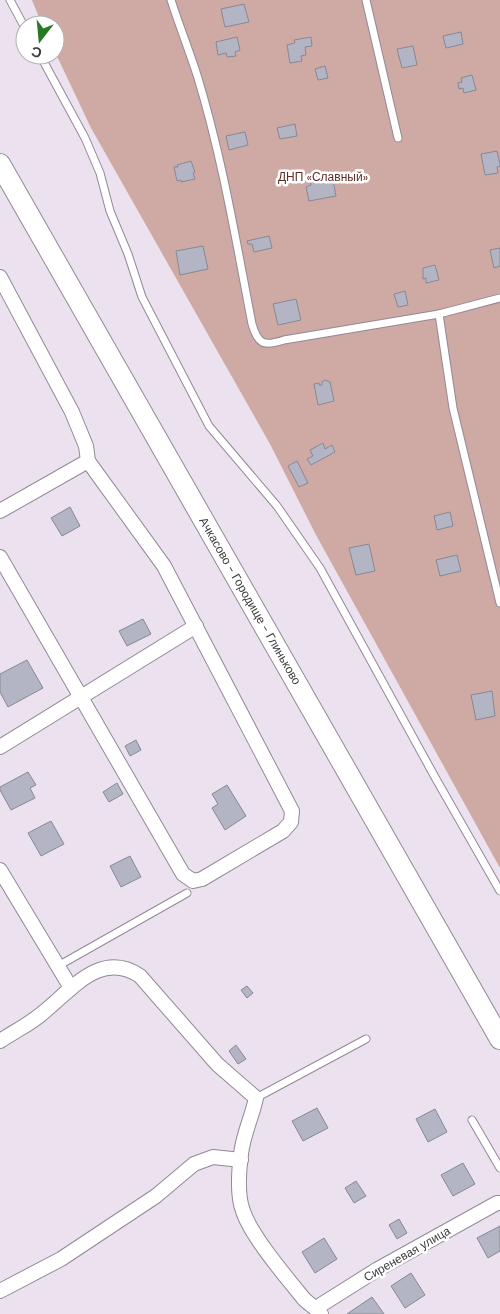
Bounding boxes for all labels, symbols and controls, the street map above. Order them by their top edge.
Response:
north arrow [15,15,65,65]
text: С [29,42,44,63]
park label: ДНП «Славный» [278,169,368,185]
street label: Ачкасово - Городище - Глиньково [195,514,305,688]
street label: Сиреневая улица [361,1223,454,1285]

